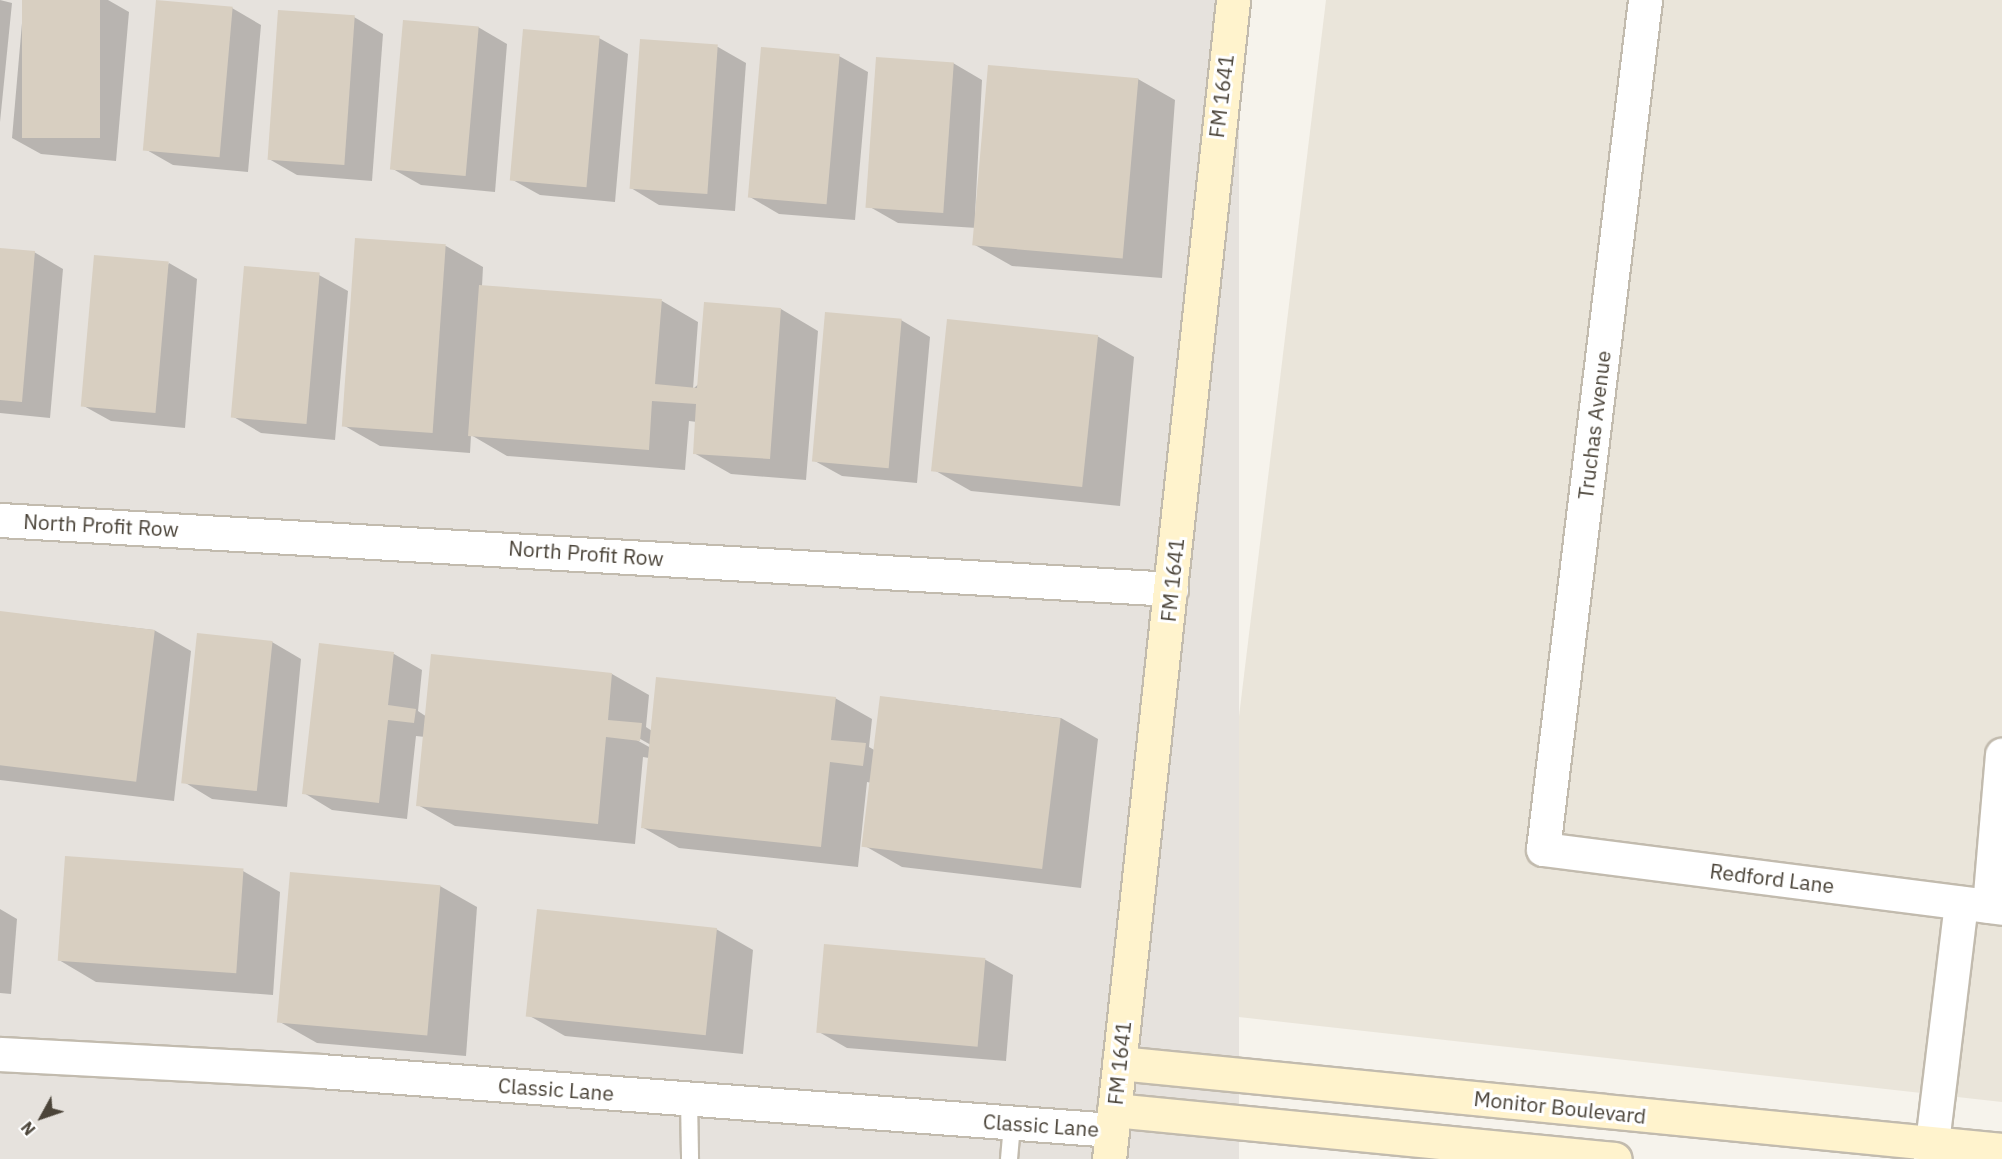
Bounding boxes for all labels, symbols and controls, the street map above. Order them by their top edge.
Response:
street label: FM 1641 [1203,53,1239,139]
street label: Truchas Avenue [1572,349,1616,501]
street label: North Profit Row [23,508,179,542]
street label: North Profit Row [508,535,664,571]
street label: FM 1641 [1155,537,1189,623]
street label: Redford Lane [1708,858,1836,898]
street label: FM 1641 [1102,1020,1136,1106]
street label: Classic Lane [497,1072,615,1106]
street label: Monitor Boulevard [1473,1085,1647,1129]
north arrow [12,1087,72,1147]
street label: Classic Lane [982,1108,1100,1142]
text: N [17,1118,40,1139]

